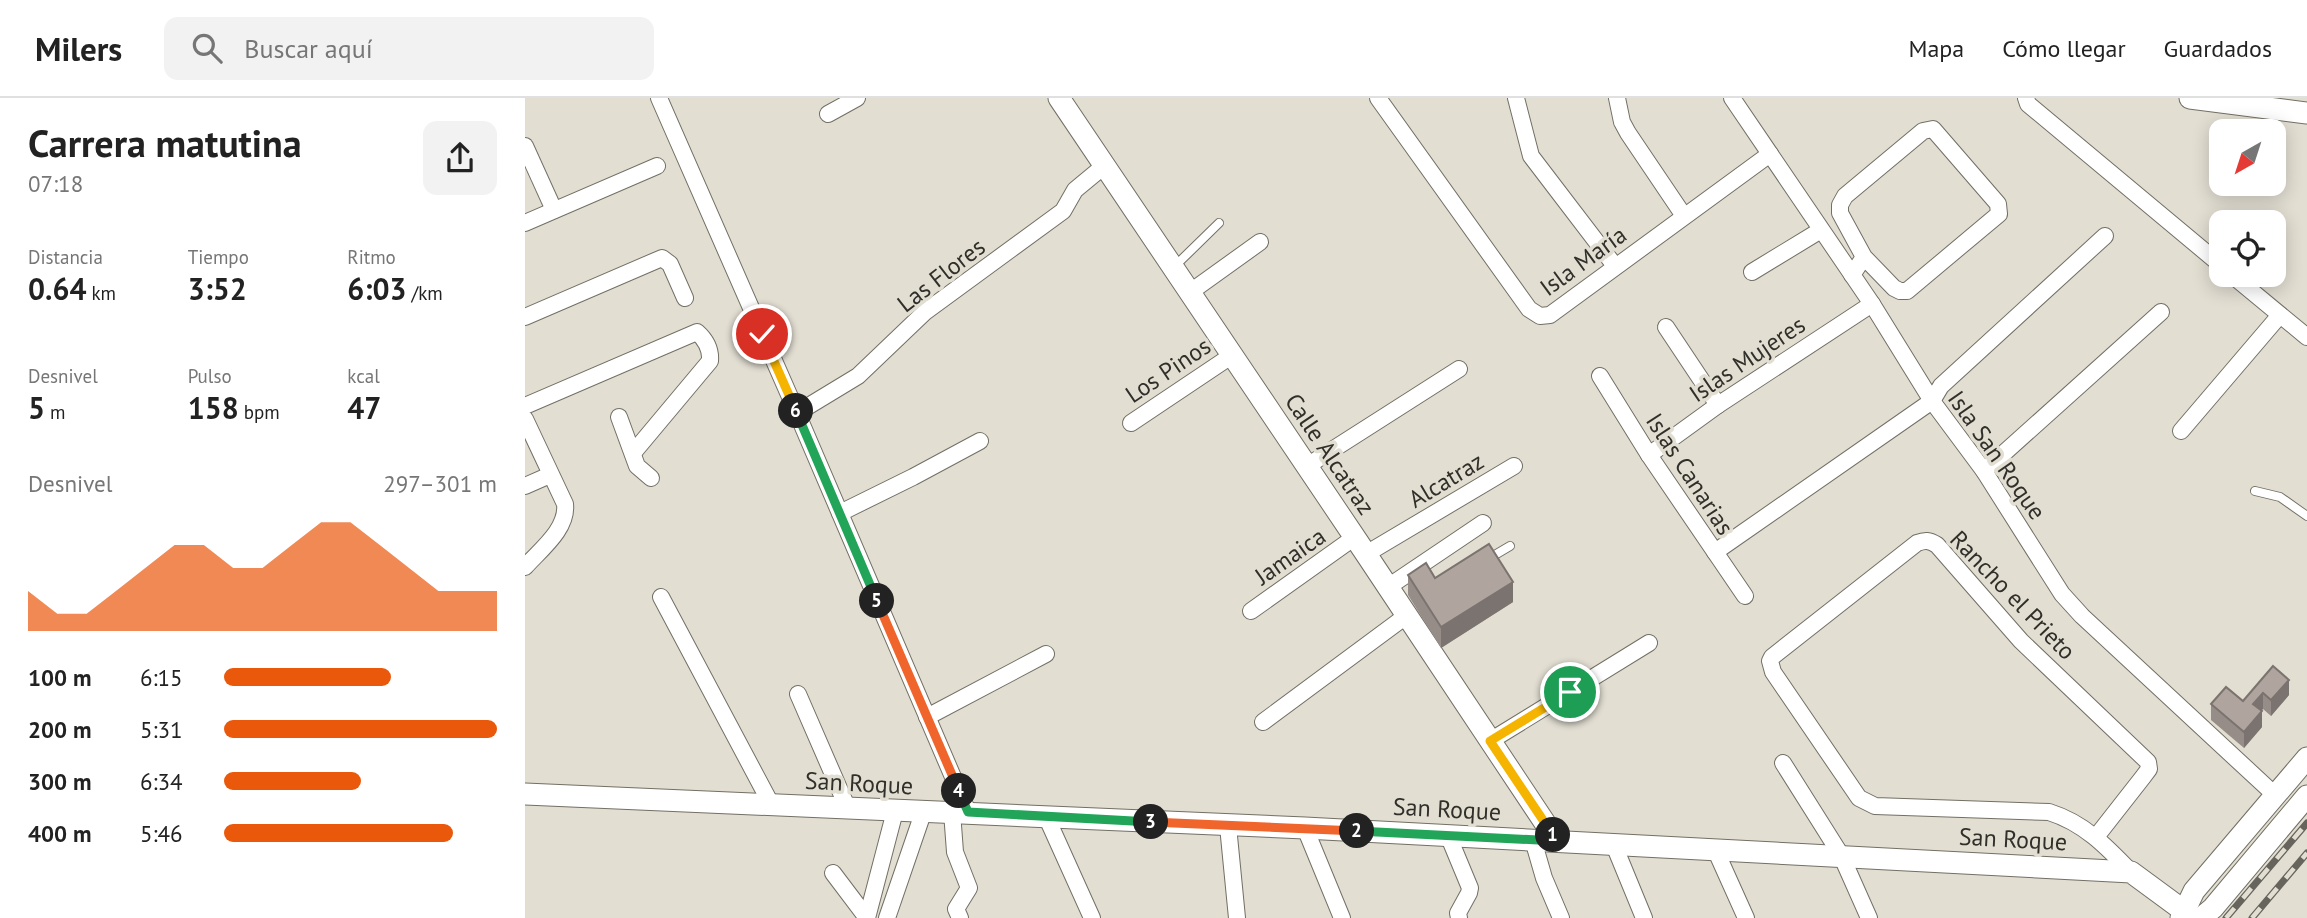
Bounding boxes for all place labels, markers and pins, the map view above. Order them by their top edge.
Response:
pin [732,304,792,364]
pin: 6 [779,394,813,428]
pin: 5 [859,584,895,618]
pin [1540,662,1600,722]
pin: 4 [941,774,977,808]
pin: 3 [1133,804,1169,840]
pin: 2 [1339,814,1375,848]
pin: 1 [1535,818,1571,852]

